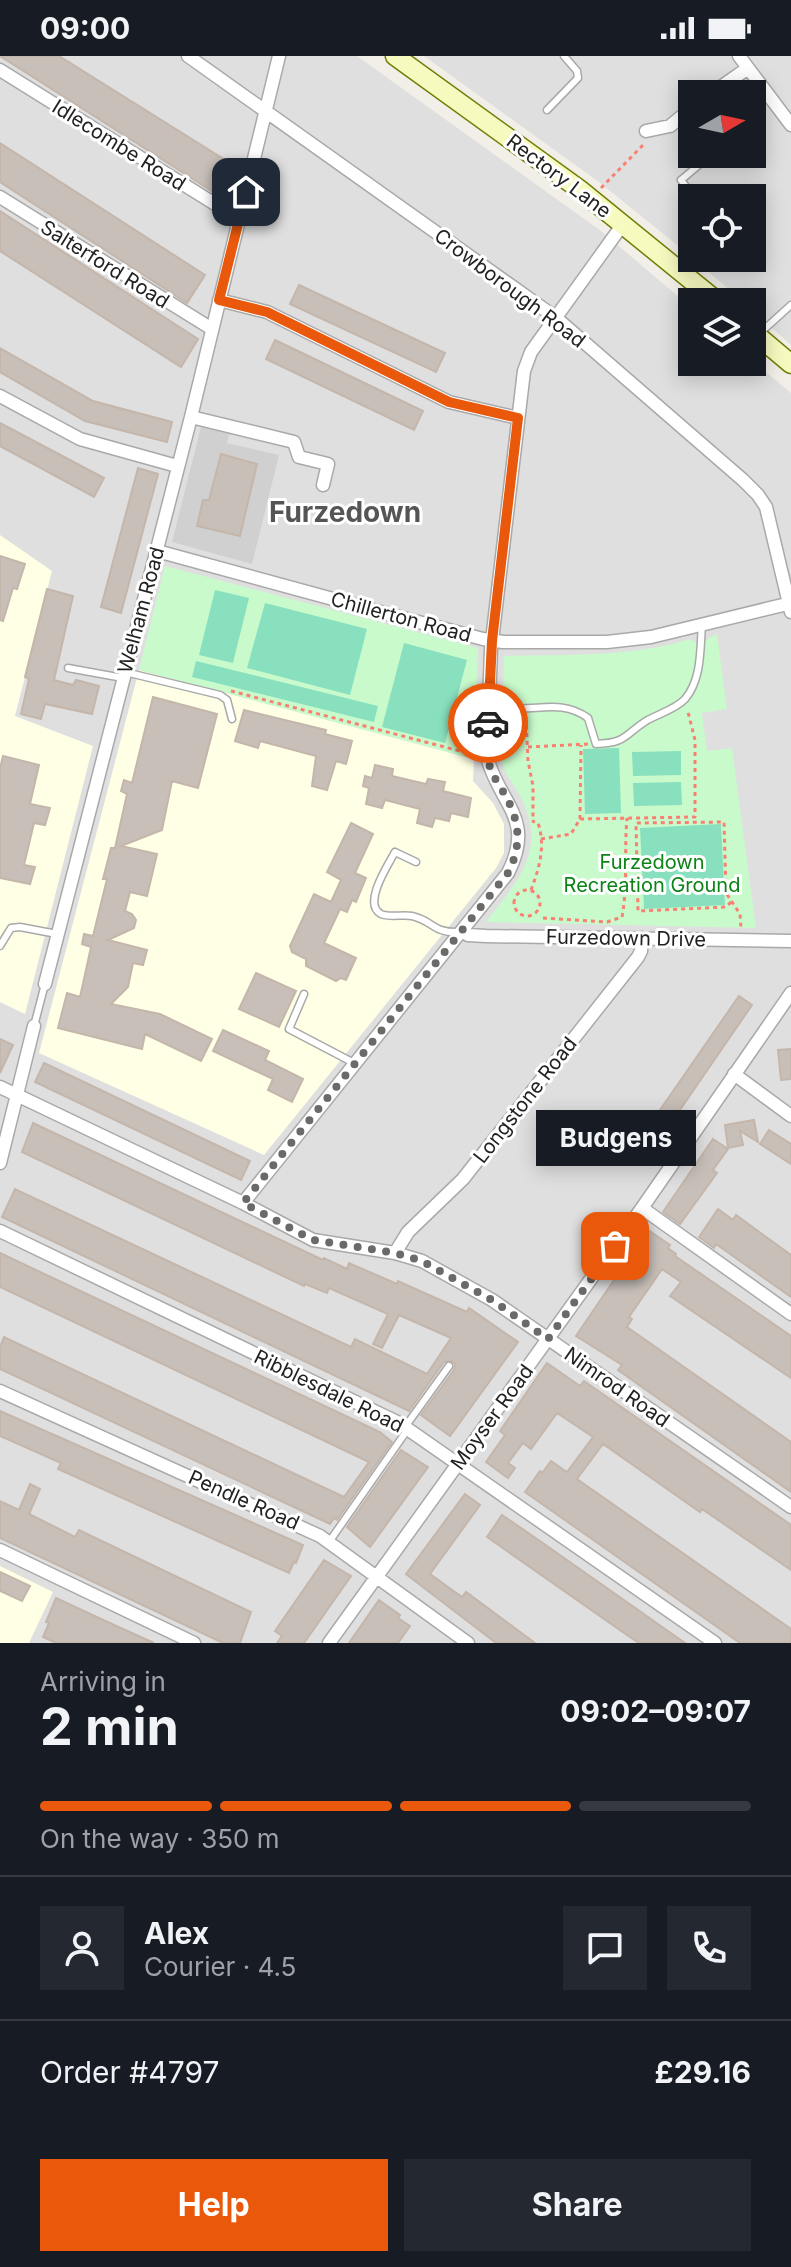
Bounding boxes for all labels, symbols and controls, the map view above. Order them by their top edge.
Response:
text: 09:00 [40,10,130,46]
north arrow [678,80,766,168]
map controls [678,80,766,376]
street label: Idlecombe Road [48,94,190,196]
street label: Rectory Lane [502,129,616,223]
pin [212,158,280,226]
icon: home [224,170,268,214]
button: locate [678,184,766,272]
street label: Salterford Road [36,215,174,313]
street label: Crowborough Road [430,223,590,353]
button: layers [678,288,766,376]
district label: Furzedown [269,495,421,529]
street label: Welham Road [113,544,169,676]
street label: Chillerton Road [328,587,474,647]
courier [448,683,528,763]
icon: car [466,701,510,745]
park label: Furzedown Recreation Ground [564,850,740,897]
street label: Furzedown Drive [546,925,706,951]
street label: Longstone Road [468,1032,582,1168]
callout: Budgens [535,1110,695,1166]
text: Budgens [560,1122,672,1153]
pin [581,1212,649,1280]
icon: bag [593,1224,637,1268]
street label: Nimrod Road [560,1342,674,1432]
street label: Ribblesdale Road [250,1344,408,1438]
street label: Moyser Road [446,1360,538,1474]
street label: Pendle Road [185,1465,303,1535]
text: Arriving in [40,1666,166,1697]
text: 09:02–09:07 [560,1693,751,1729]
text: 2 min [40,1695,179,1758]
text: On the way · 350 m [40,1823,279,1854]
button: person [40,1906,124,1990]
button: chat [563,1906,647,1990]
button: phone [667,1906,751,1990]
text: Alex [144,1915,209,1951]
text: Courier · 4.5 [144,1951,296,1982]
text: Order #4797 [40,2054,219,2090]
text: £29.16 [655,2054,751,2090]
button: Help [40,2159,388,2251]
button: Share [404,2159,751,2251]

